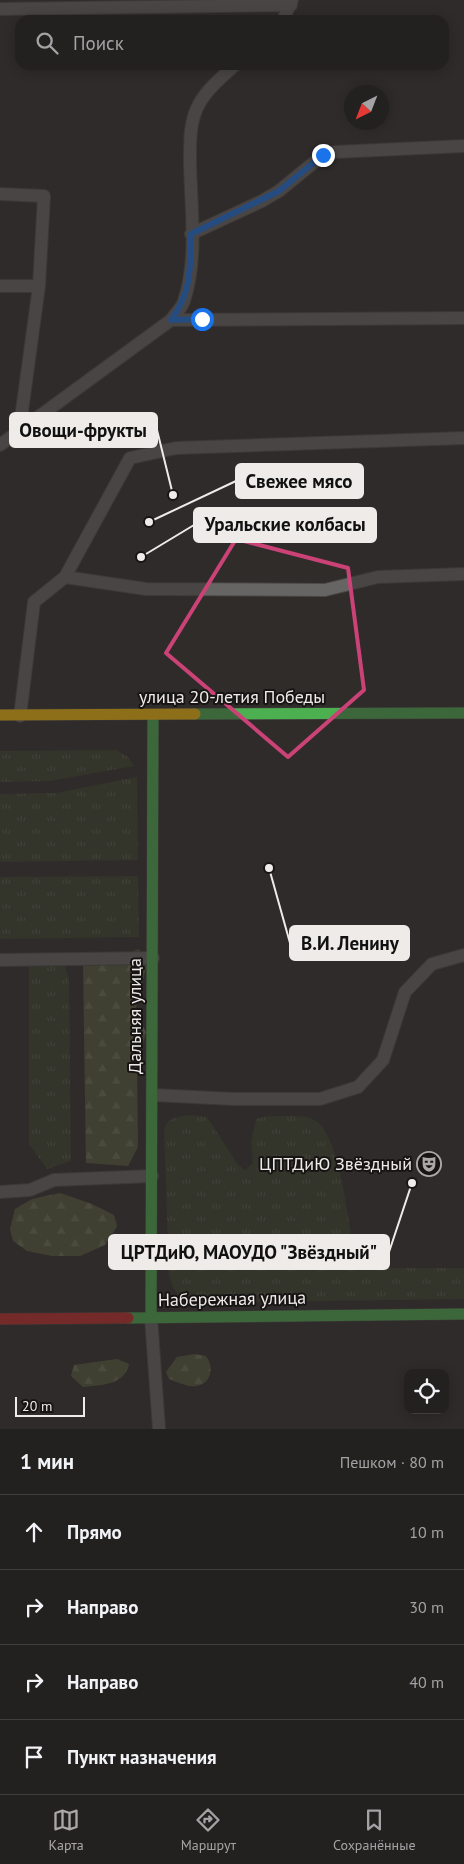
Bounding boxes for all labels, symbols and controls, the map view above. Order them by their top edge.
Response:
search box [15,15,449,70]
icon: search [33,29,61,57]
text: Поиск [73,31,124,55]
north arrow [344,85,389,130]
route end [312,144,335,167]
route start [191,308,214,331]
callout: Овощи-фрукты [10,413,157,447]
text: Овощи-фрукты [19,418,147,442]
callout: Свежее мясо [236,464,363,498]
text: Свежее мясо [245,469,353,493]
callout: Уральские колбасы [194,508,376,542]
text: Уральские колбасы [203,512,366,536]
street label: улица 20-летия Победы [139,685,325,708]
callout: В.И. Ленину [290,926,409,960]
text: В.И. Ленину [301,931,400,955]
street label: Дальняя улица [123,958,146,1074]
theatre icon: ЦПТДиЮ Звёздный [416,1151,442,1177]
place label: ЦПТДиЮ Звёздный [259,1152,412,1175]
callout: ЦРТДиЮ, МАОУДО "Звёздный" [109,1235,389,1269]
text: ЦРТДиЮ, МАОУДО "Звёздный" [121,1240,377,1264]
street label: Набережная улица [158,1286,306,1311]
map controls [404,1369,449,1414]
button: locate [404,1369,449,1414]
scale bar [15,1394,85,1417]
text: 20 m [22,1397,52,1415]
text: 1 мин [20,1448,74,1475]
text: Пешком · 80 m [340,1452,444,1472]
icon: ahead [20,1518,48,1546]
text: Прямо [67,1520,122,1544]
text: 10 m [409,1522,444,1542]
icon: right [20,1593,48,1621]
text: Направо [67,1595,138,1619]
text: 30 m [409,1597,444,1617]
icon: right [20,1668,48,1696]
text: Направо [67,1670,138,1694]
text: 40 m [409,1672,444,1692]
icon: arrive [20,1743,48,1771]
text: Пункт назначения [67,1745,217,1769]
tab: Карта [48,1806,84,1854]
tab: Маршрут [181,1806,236,1854]
tab: Сохранённые [333,1806,416,1854]

